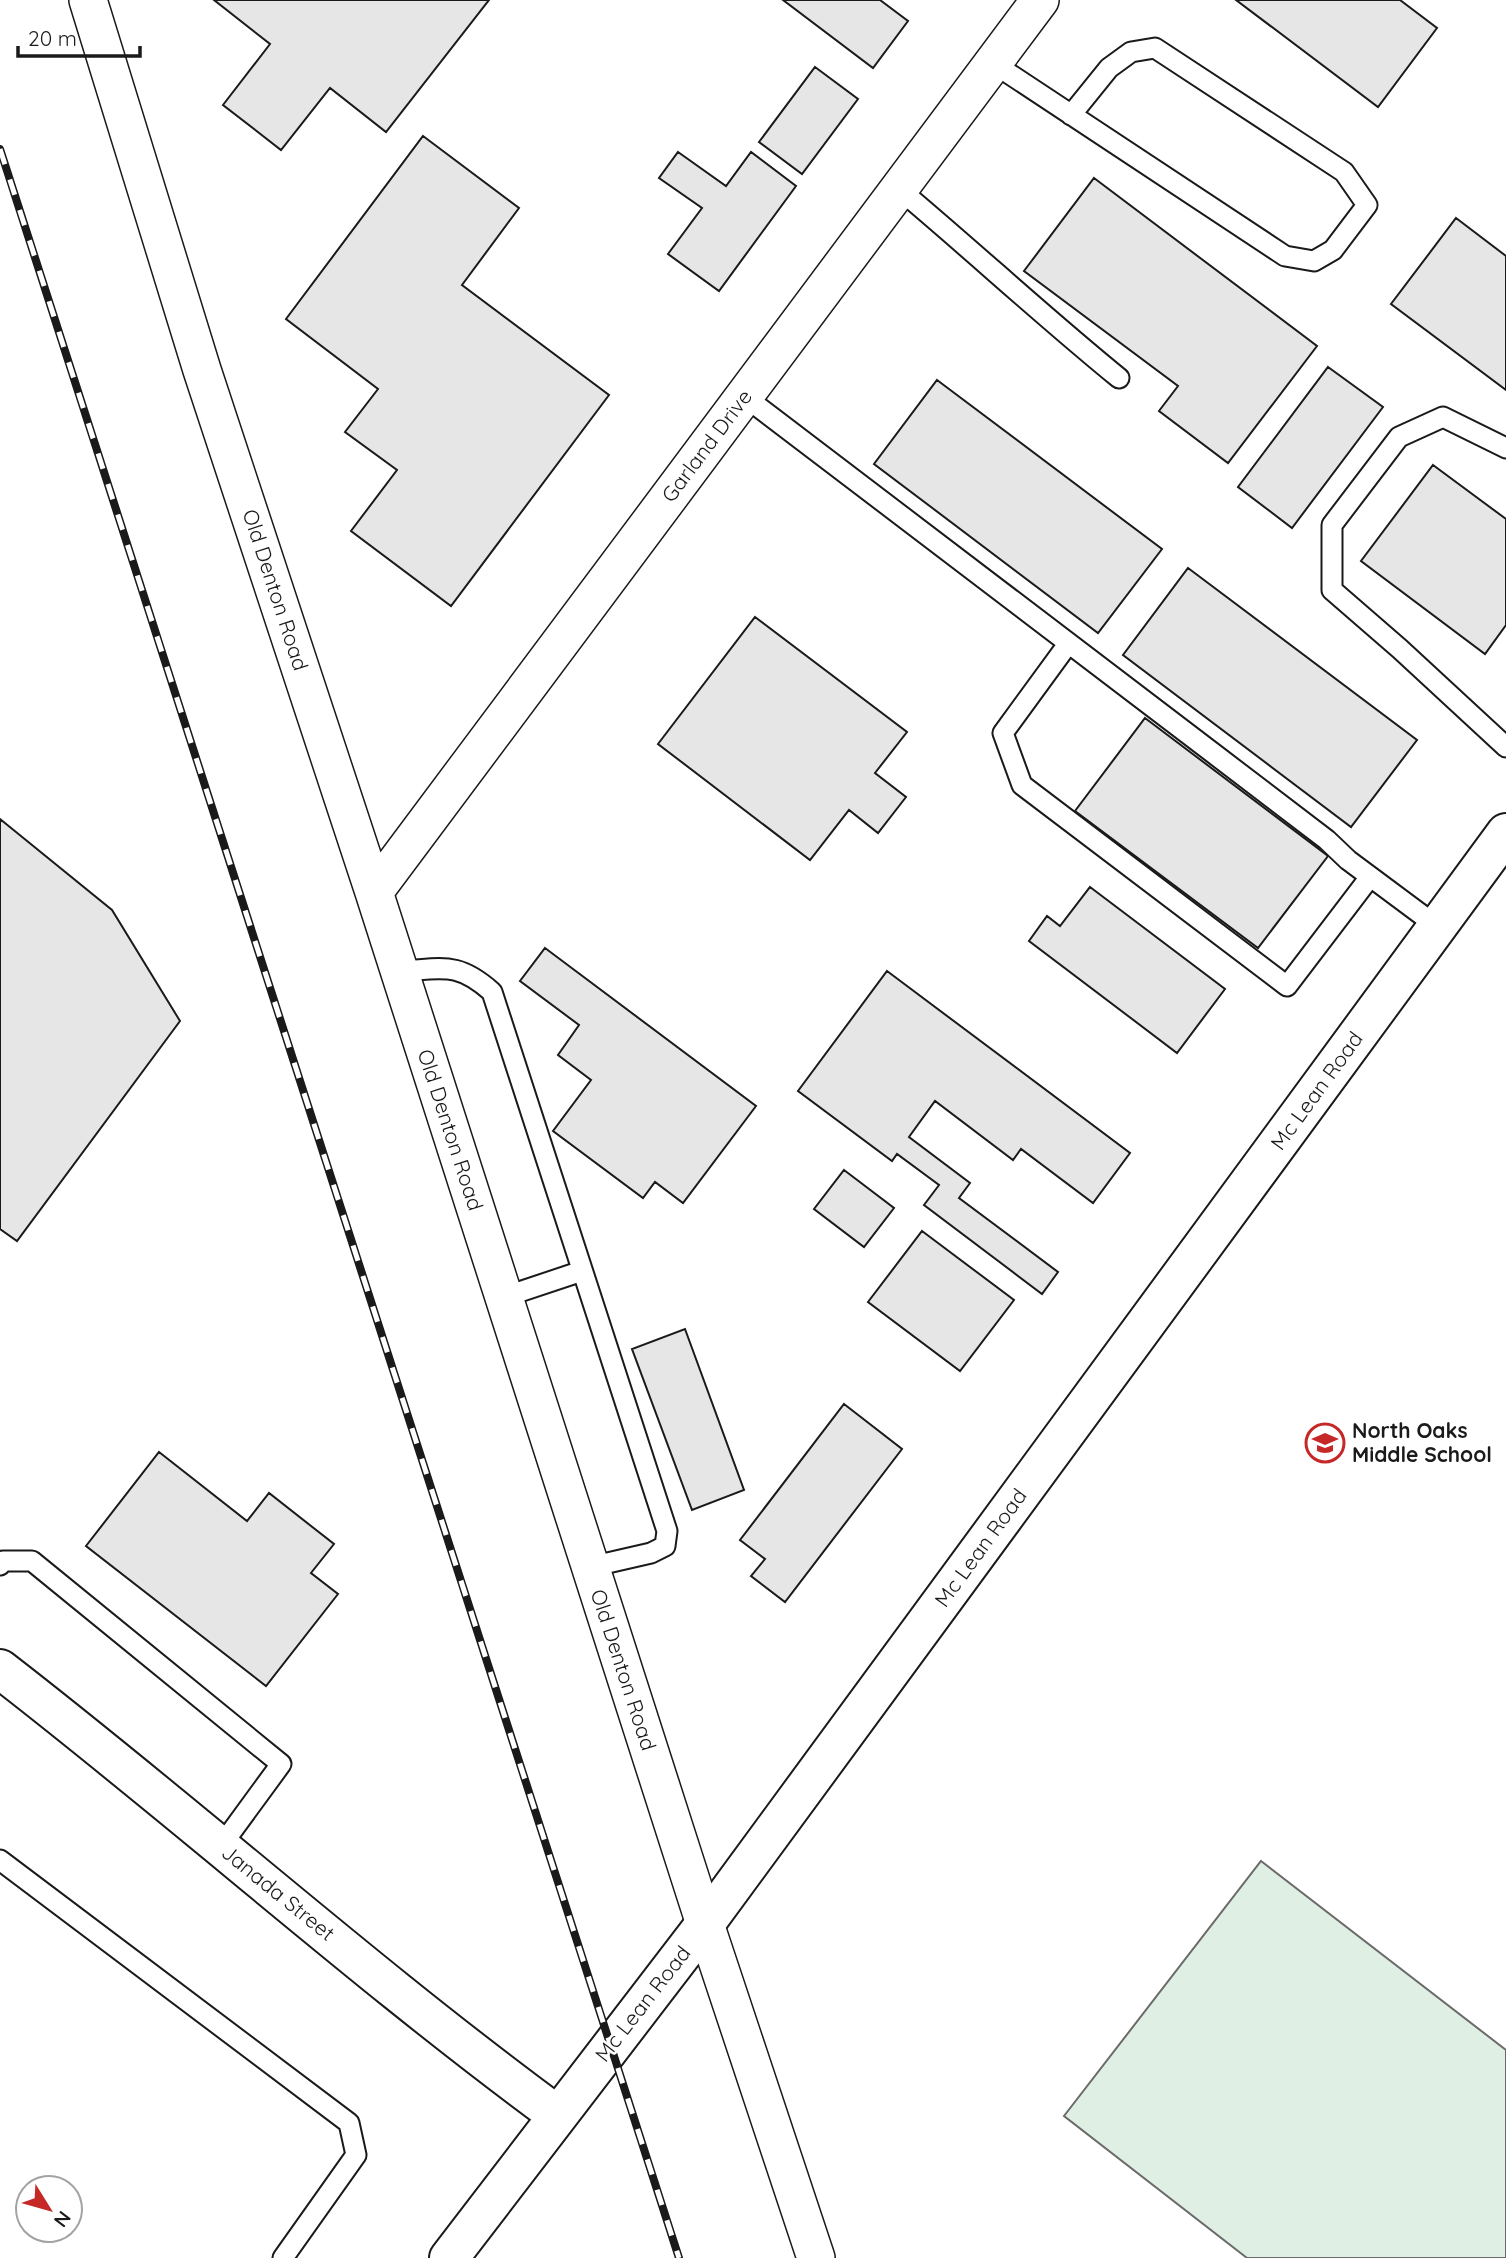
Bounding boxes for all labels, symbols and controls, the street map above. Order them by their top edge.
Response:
scale bar [18,14,140,58]
text: 20 m [28,25,77,51]
street label: Garland Drive [655,384,757,507]
street label: Old Denton Road [238,506,314,674]
street label: Mc Lean Road [1265,1026,1368,1155]
street label: Old Denton Road [413,1046,489,1214]
place label: North Oaks Middle School [1352,1417,1492,1467]
school or university icon: North Oaks Middle School [1304,1422,1346,1464]
street label: Mc Lean Road [929,1483,1032,1612]
street label: Old Denton Road [586,1586,662,1754]
street label: Janada Street [217,1839,341,1946]
street label: Mc Lean Road [589,1940,695,2066]
north arrow [14,2174,84,2244]
text: N [49,2206,76,2232]

